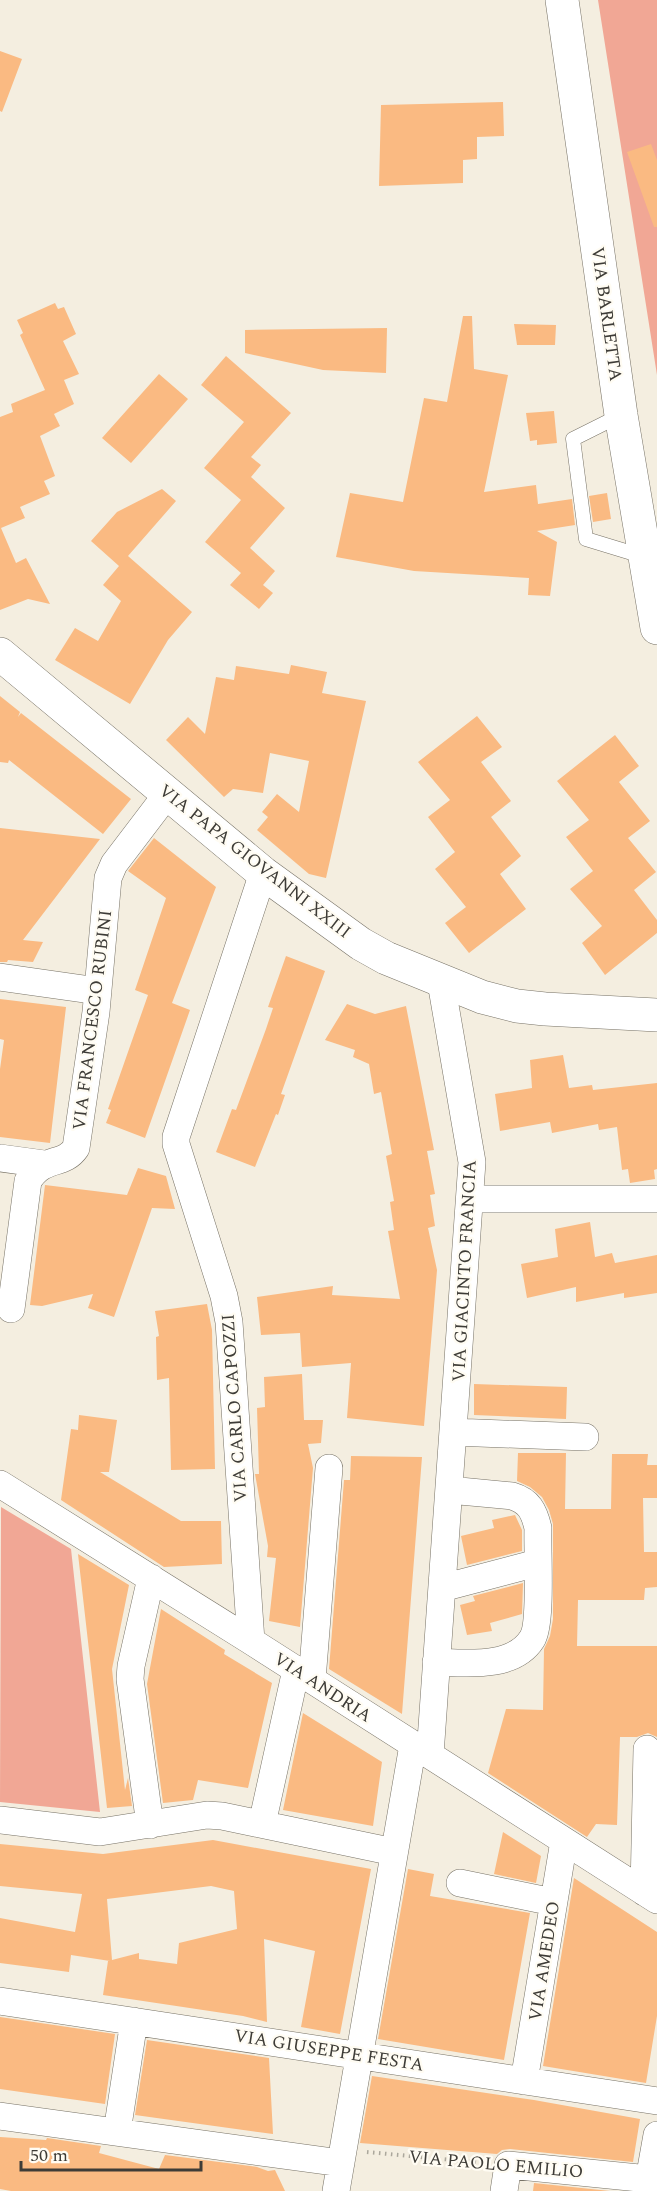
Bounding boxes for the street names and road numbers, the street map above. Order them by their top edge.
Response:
street label: VIA BARLETTA [584,245,629,383]
street label: VIA PAPA GIOVANNI XXIII [153,778,357,945]
street label: VIA FRANCESCO RUBINI [66,908,119,1132]
street label: VIA GIACINTO FRANCIA [445,1159,484,1383]
street label: VIA CARLO CAPOZZI [214,1313,255,1503]
street label: VIA ANDRIA [268,1645,377,1729]
street label: VIA AMEDEO [522,1899,567,2023]
street label: VIA GIUSEPPE FESTA [232,2022,426,2079]
street label: VIA PAOLO EMILIO [408,2143,584,2186]

